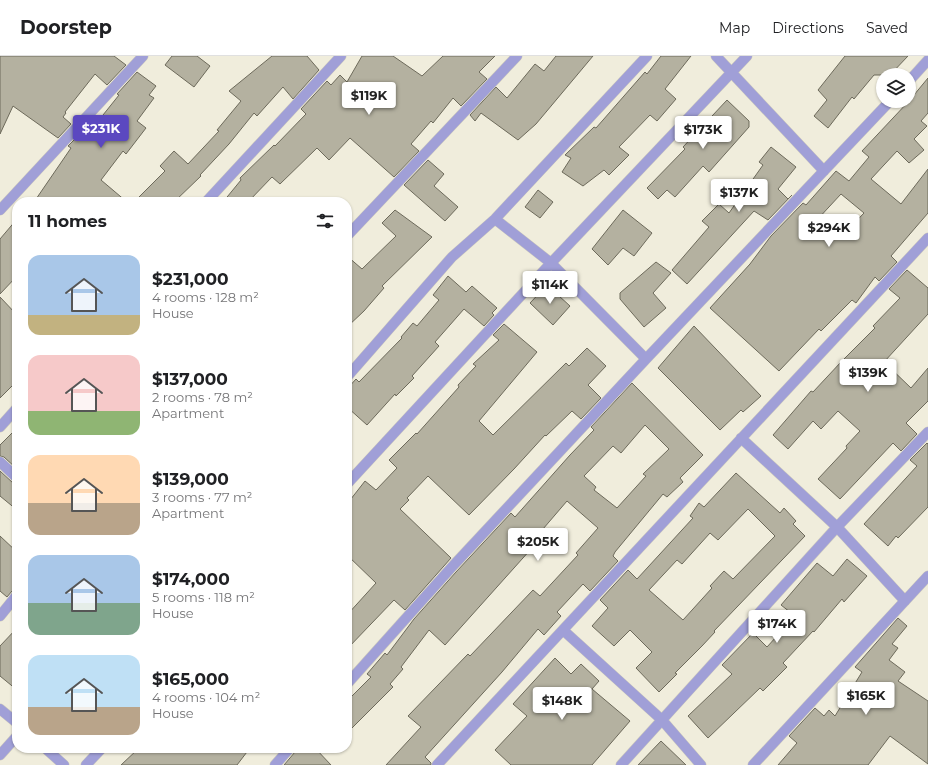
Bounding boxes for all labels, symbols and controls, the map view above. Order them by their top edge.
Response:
text: Doorstep [20,16,112,39]
text: Map [719,19,750,37]
text: Directions [772,19,844,37]
text: Saved [866,19,908,37]
map controls [876,68,916,108]
button: layers [876,68,916,108]
pin: $119K [341,82,397,116]
text: $119K [351,87,387,103]
pin: $231K [73,115,129,149]
pin: $173K [675,116,731,150]
text: $231K [82,120,120,136]
text: $173K [684,121,722,137]
pin: $137K [711,179,767,213]
text: $137K [720,184,758,200]
icon: filters [314,210,336,232]
text: 11 homes [28,211,107,231]
pin: $294K [801,214,857,248]
text: $294K [808,219,850,235]
text: $231,000 [152,269,228,289]
icon: home [60,271,108,319]
pin: $114K [522,271,578,305]
text: $114K [532,276,568,292]
text: 4 rooms · 128 m² [152,289,259,305]
text: House [152,305,194,321]
pin: $139K [840,359,896,393]
text: $139K [849,364,887,380]
text: $137,000 [152,369,228,389]
icon: home [60,371,108,419]
text: 2 rooms · 78 m² [152,389,253,405]
text: Apartment [152,405,224,421]
text: $139,000 [152,469,229,489]
icon: home [60,471,108,519]
text: 3 rooms · 77 m² [152,489,252,505]
text: Apartment [152,505,224,521]
pin: $205K [510,528,566,562]
text: $205K [517,533,559,549]
text: $174,000 [152,569,230,589]
icon: home [60,571,108,619]
text: 5 rooms · 118 m² [152,589,255,605]
text: House [152,605,194,621]
pin: $174K [749,610,805,644]
text: $174K [757,615,797,631]
text: $165,000 [152,669,229,689]
icon: home [60,671,108,719]
pin: $165K [838,682,894,716]
pin: $148K [534,687,590,721]
text: $165K [847,687,885,703]
text: 4 rooms · 104 m² [152,689,260,705]
text: $148K [542,692,582,708]
text: House [152,705,194,721]

